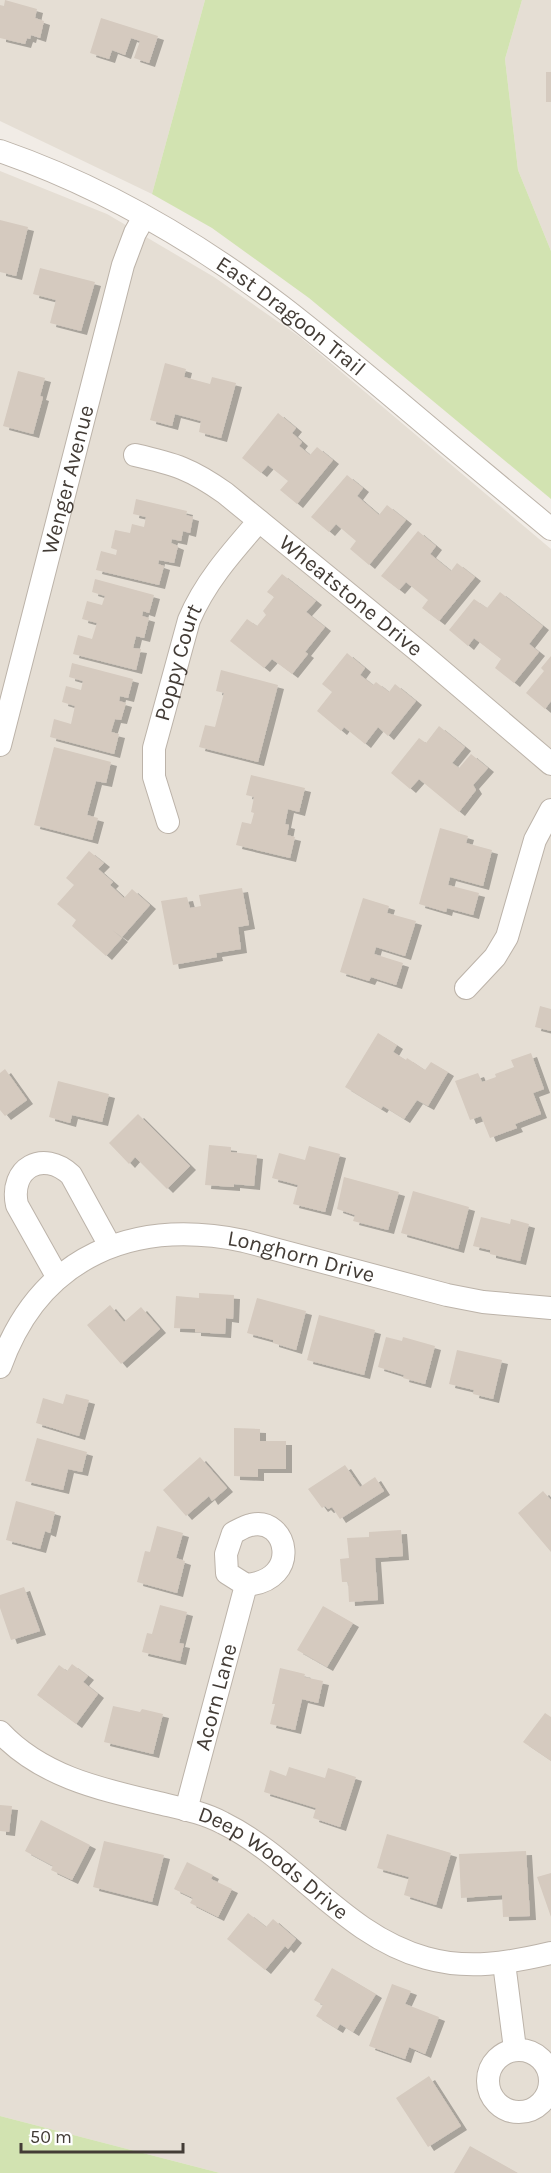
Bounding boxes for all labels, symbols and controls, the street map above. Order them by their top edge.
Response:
street label: East Dragoon Trail [211,251,371,382]
street label: Wenger Avenue [36,402,100,557]
street label: Wheatstone Drive [274,529,428,662]
street label: Poppy Court [149,599,208,724]
street label: Longhorn Drive [225,1225,377,1288]
street label: Acorn Lane [189,1641,243,1753]
street label: Deep Woods Drive [195,1801,354,1925]
scale bar [21,2116,183,2154]
text: 50 m [30,2126,72,2148]

